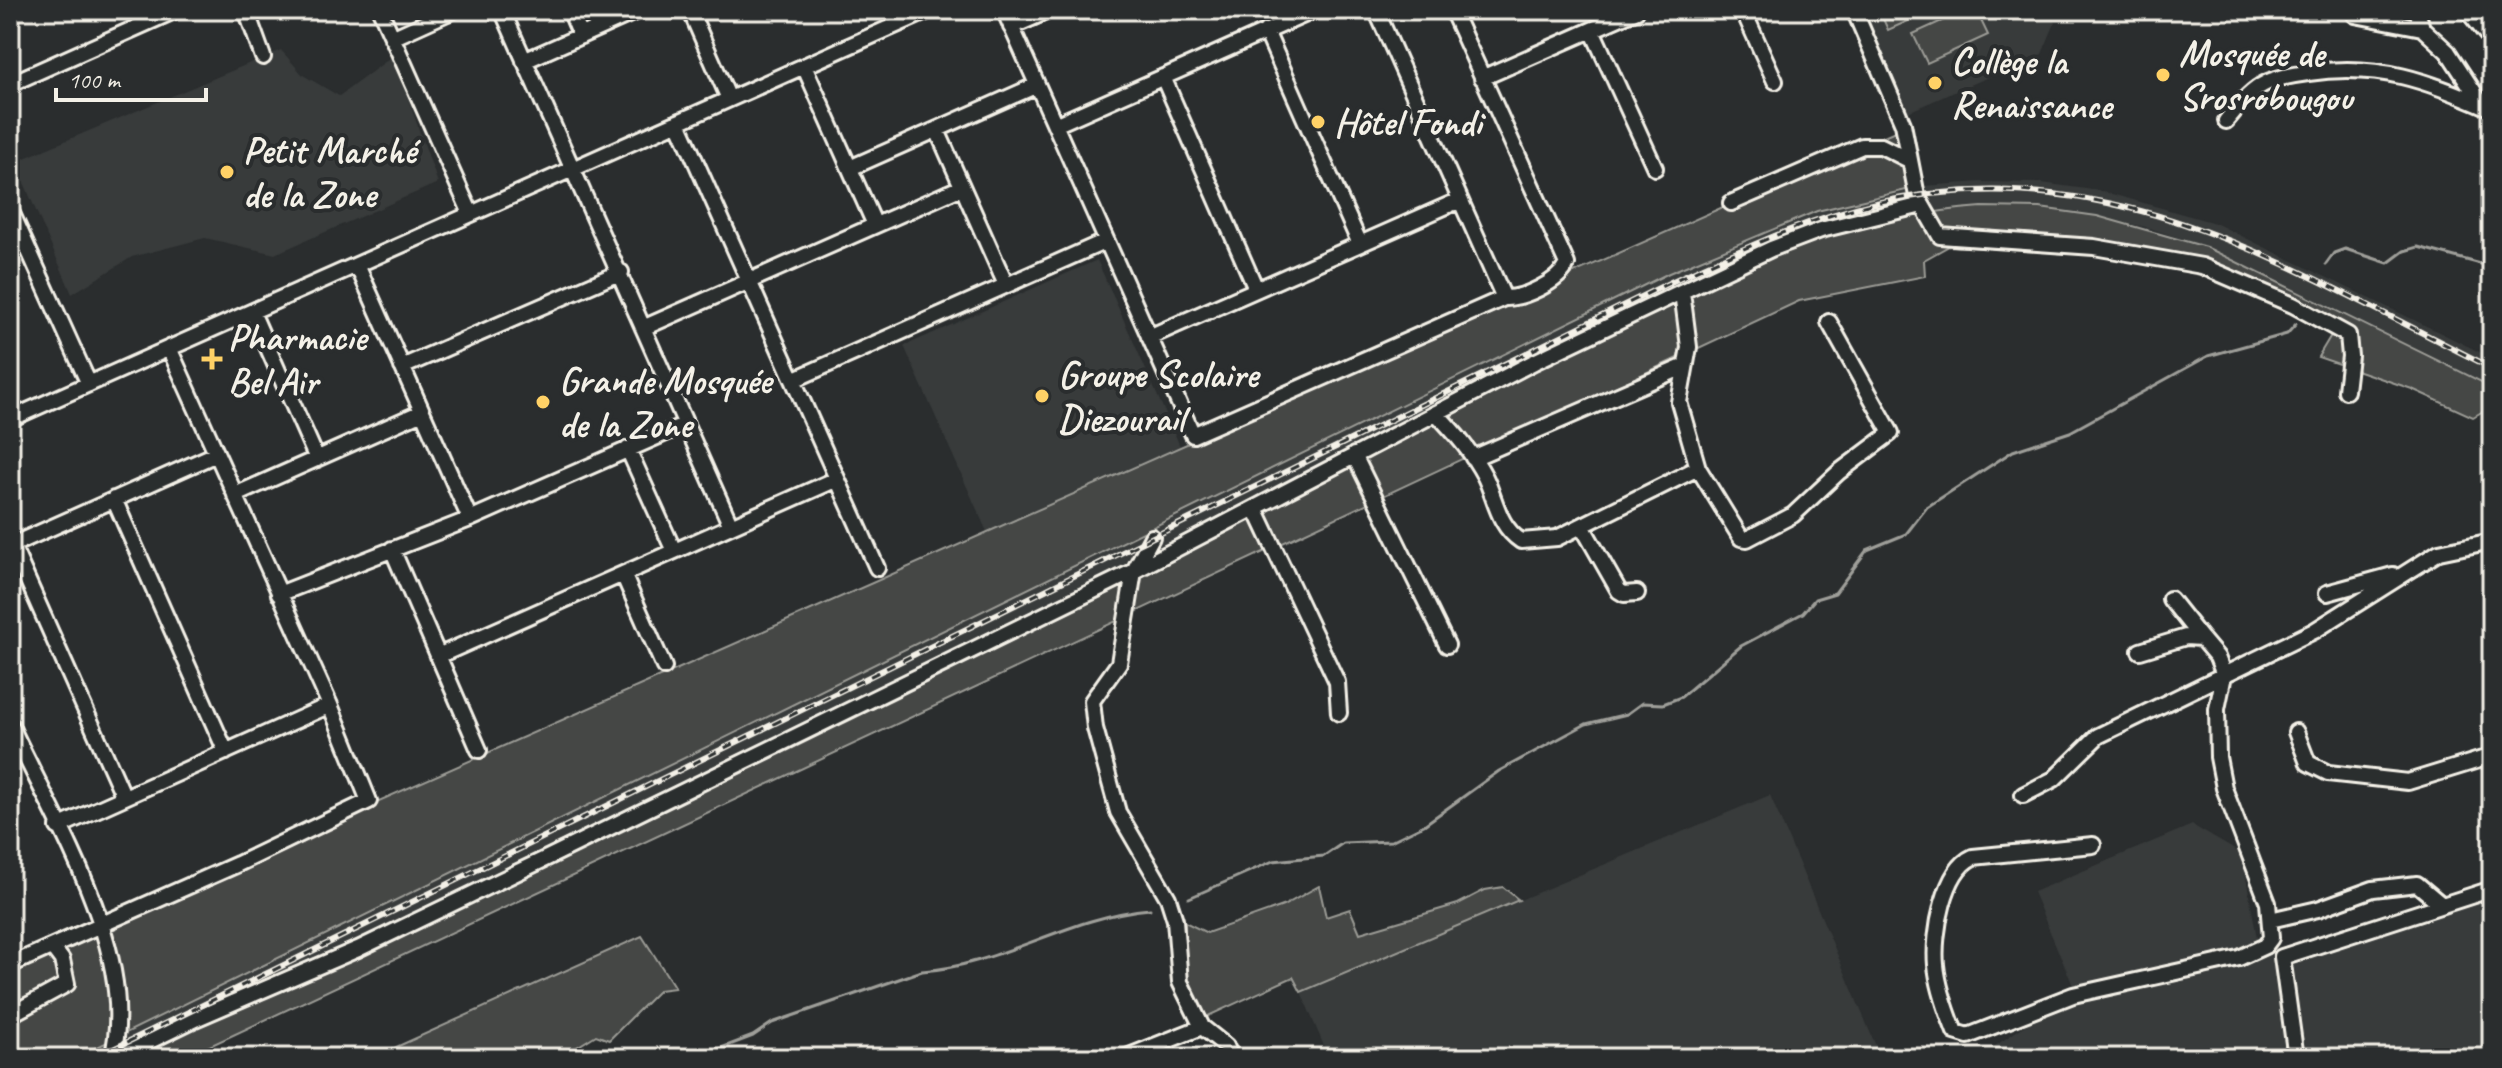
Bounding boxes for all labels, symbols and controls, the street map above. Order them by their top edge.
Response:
place label: Mosquée de Srosrobougou [2179,30,2355,121]
place label: Collège la Renaissance [1951,38,2115,129]
scale bar [56,52,206,102]
text: 100 m [68,65,122,95]
marker: Mosquée de Srosrobougou [2154,66,2172,84]
marker: Collège la Renaissance [1926,74,1944,92]
place label: Hôtel Fondi [1334,99,1486,146]
marker: Hôtel Fondi [1309,113,1327,131]
place label: Petit Marché de la Zone [243,127,421,218]
marker: Petit Marché de la Zone [218,163,236,181]
place label: Pharmacie Bel Air [228,314,369,405]
marker: Pharmacie Bel Air [203,350,221,368]
place label: Groupe Scolaire Diezourail [1058,351,1261,442]
place label: Grande Mosquée de la Zone [559,357,774,448]
marker: Groupe Scolaire Diezourail [1033,387,1051,405]
marker: Grande Mosquée de la Zone [534,393,552,411]

